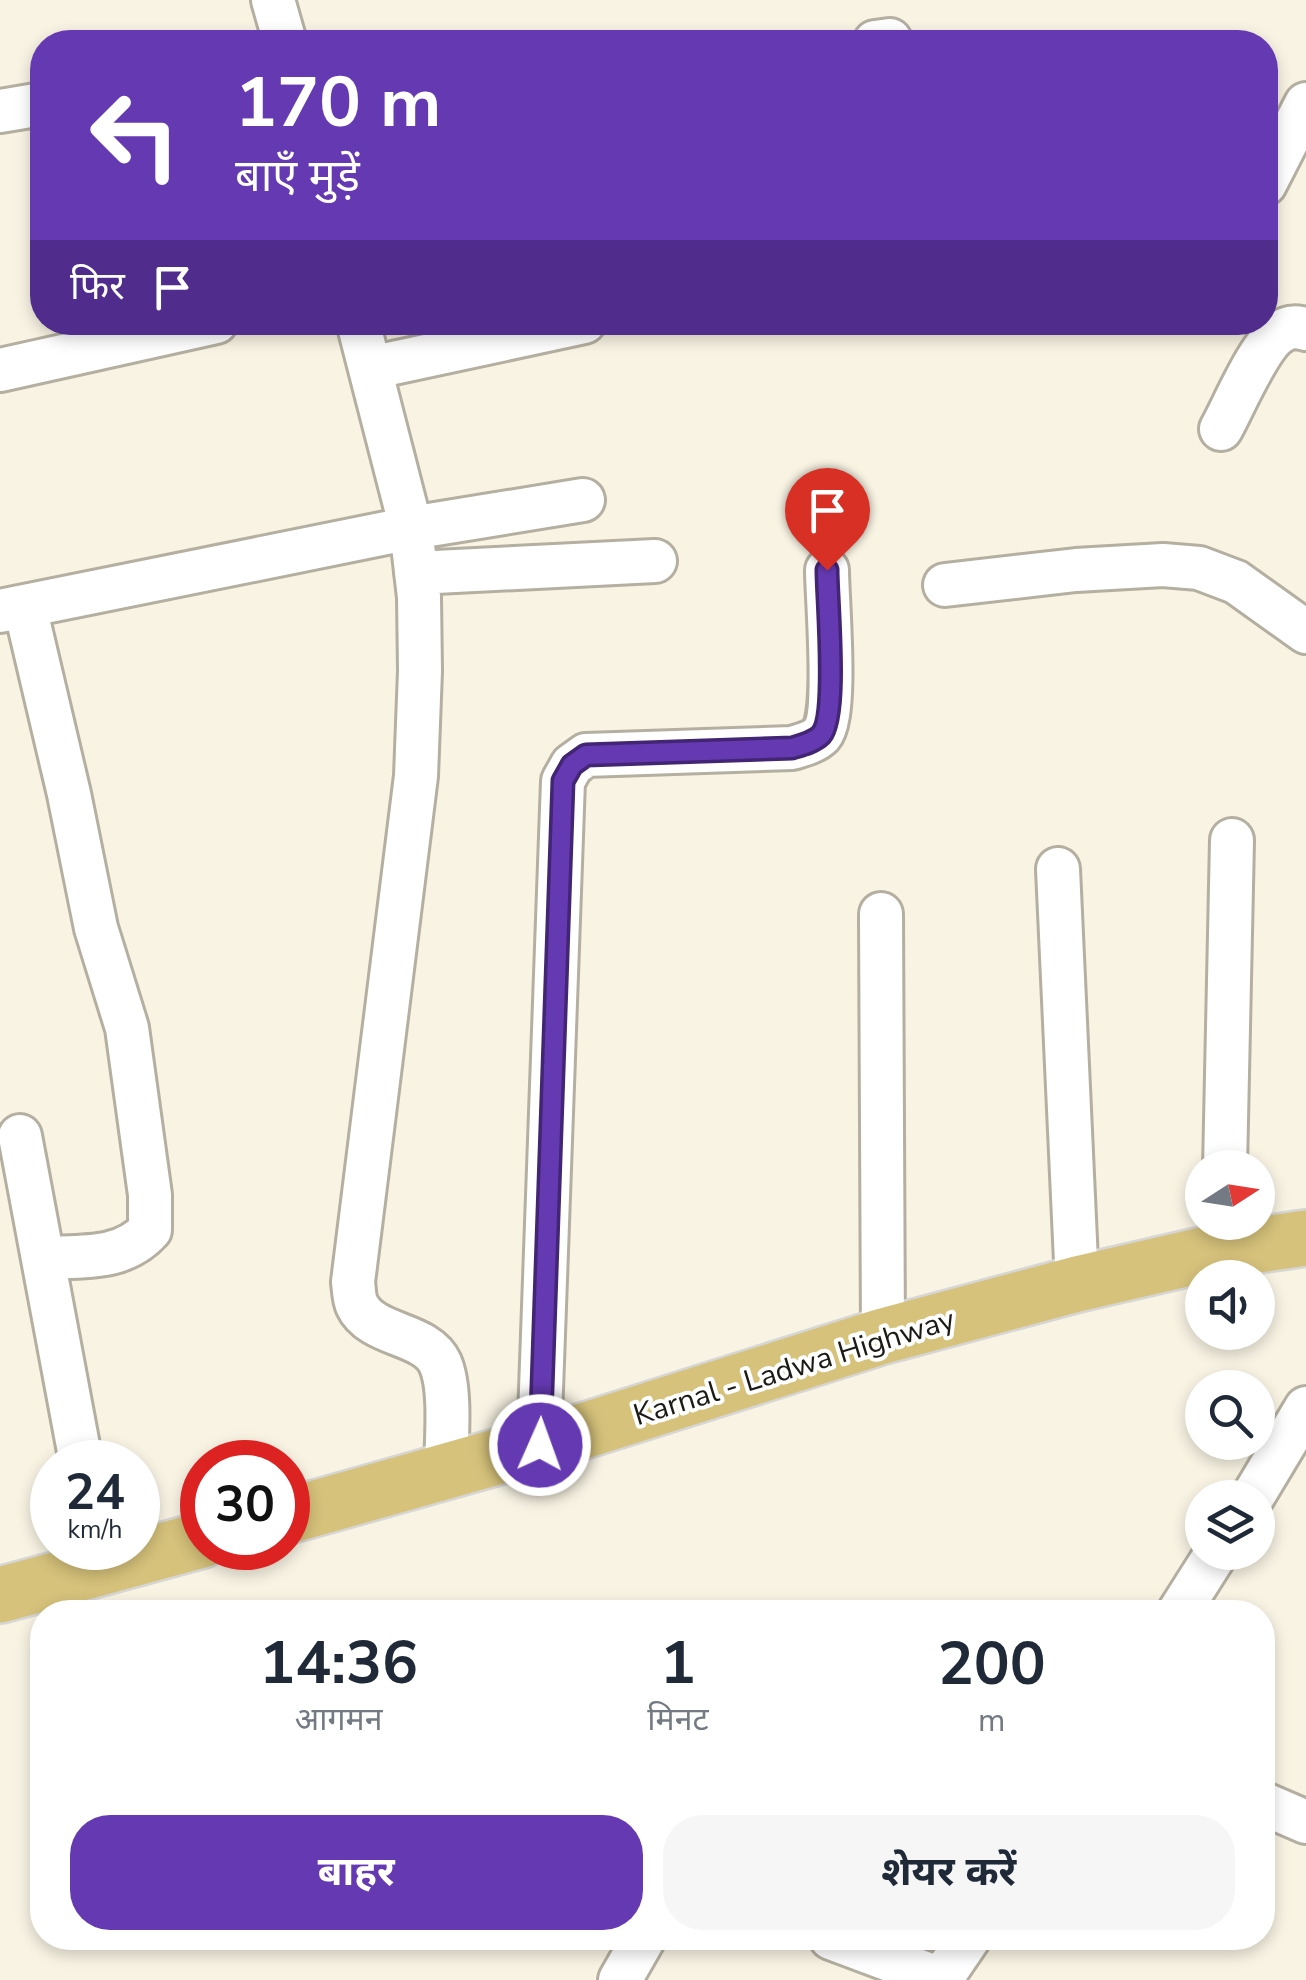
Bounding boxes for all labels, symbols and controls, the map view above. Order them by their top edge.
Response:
text: 170 m [235,55,441,151]
icon: left [70,70,200,200]
text: बाएँ मुड़ें [235,146,360,207]
icon: arrive [145,260,200,315]
text: फिर [70,261,125,312]
pin [785,468,870,571]
icon: arrive [800,483,855,538]
north arrow [1185,1150,1275,1240]
map controls [1185,1150,1275,1570]
button: sound [1185,1260,1275,1350]
street label: Karnal - Ladwa Highway [628,1299,960,1436]
button: search [1185,1370,1275,1460]
position arrow [488,1393,592,1497]
speed limit sign: 30 [180,1440,310,1570]
text: 24 [65,1458,125,1527]
button: layers [1185,1480,1275,1570]
text: km/h [67,1513,123,1547]
text: 14:36 [259,1622,418,1704]
text: 1 [660,1622,696,1704]
text: 200 [938,1623,1046,1705]
text: आगमन [295,1698,382,1741]
text: मिनट [647,1698,709,1741]
text: m [978,1699,1005,1742]
button: बाहर [70,1815,643,1930]
button: शेयर करें [663,1815,1235,1930]

